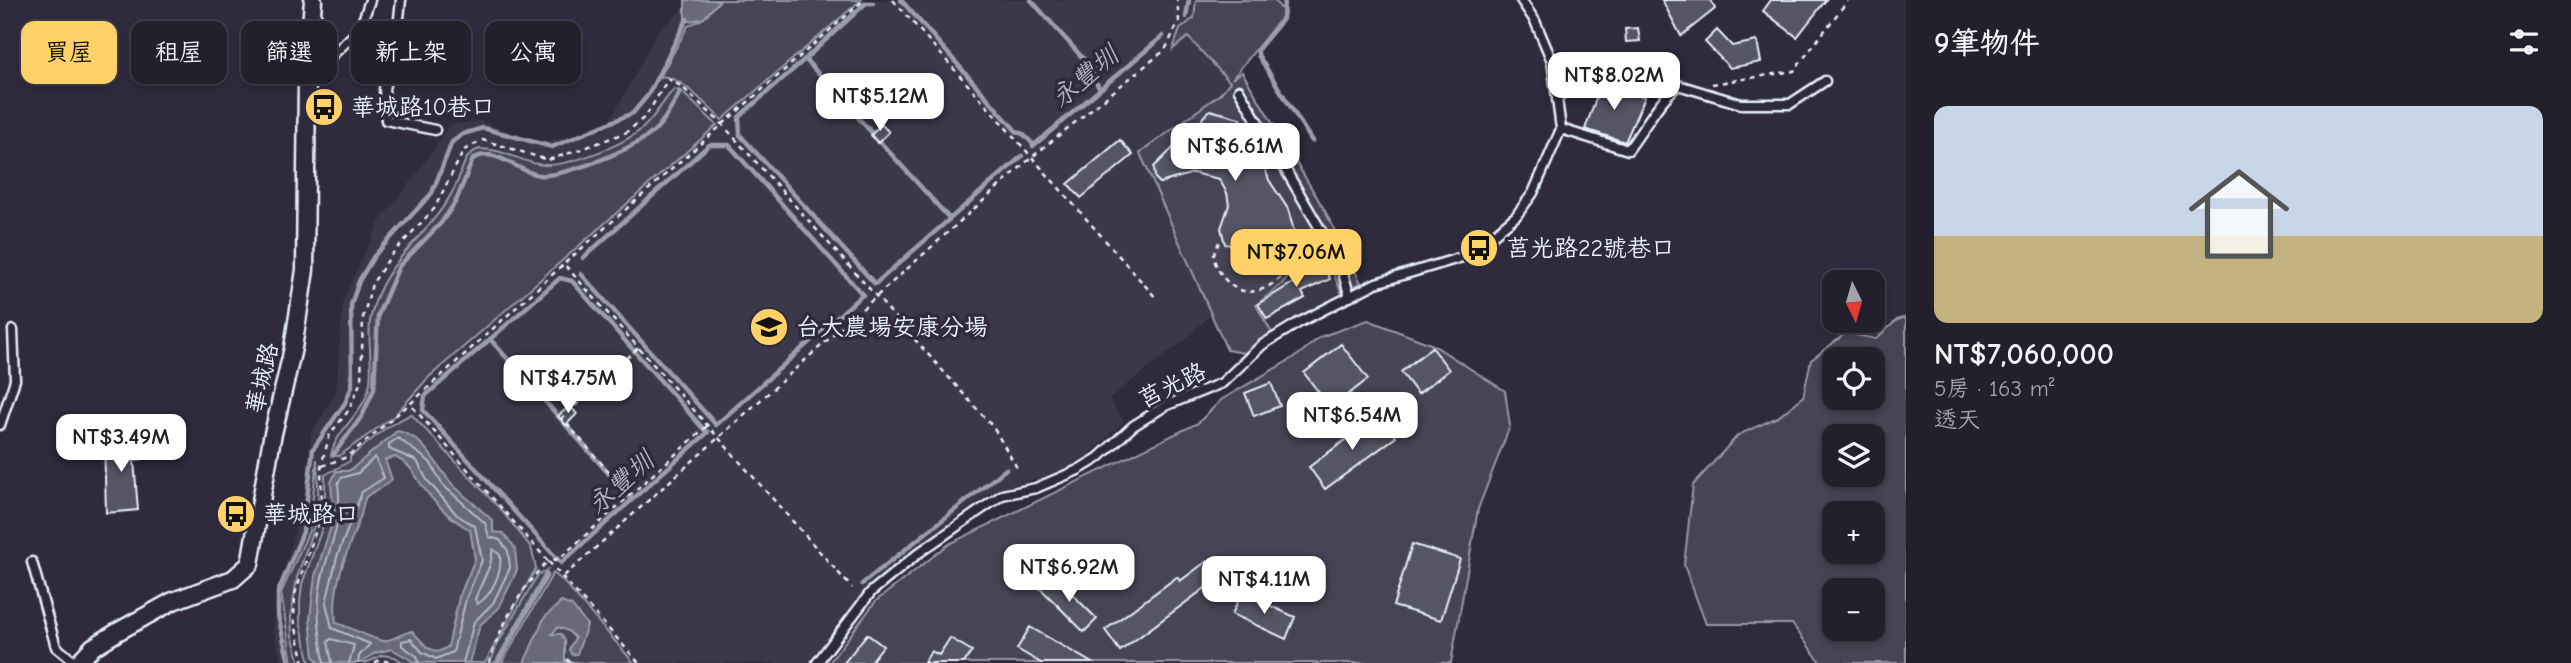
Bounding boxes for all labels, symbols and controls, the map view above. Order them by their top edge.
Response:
chip: 買屋 [21,21,117,84]
chip: 租屋 [131,21,227,84]
chip: 篩選 [241,21,337,84]
chip: 新上架 [351,21,471,84]
chip: 公寓 [485,21,581,84]
icon: filters [2505,23,2543,61]
text: 9筆物件 [1934,26,2040,61]
water label: 永豐圳 [1045,39,1127,114]
pin: NT$8.02M [1542,52,1686,112]
text: NT$8.02M [1564,61,1664,88]
pin: NT$5.12M [808,74,952,133]
text: NT$5.12M [832,82,928,109]
bus stop icon: 華城路10巷口 [303,86,345,128]
place label: 華城路10巷口 [351,93,495,121]
pin: NT$6.61M [1163,124,1307,183]
text: NT$6.61M [1187,132,1283,159]
icon: home [2176,151,2302,277]
bus stop icon: 莒光路22號巷口 [1458,227,1500,269]
pin: NT$7.06M [1224,230,1368,289]
place label: 莒光路22號巷口 [1506,234,1675,262]
text: NT$7.06M [1246,238,1346,265]
north arrow [1822,270,1885,332]
map controls [1822,270,1885,641]
school or university icon: 台大農場安康分場 [748,306,790,348]
place label: 台大農場安康分場 [796,313,988,341]
text: NT$7,060,000 [1934,337,2114,372]
street label: 華城路 [240,340,284,416]
button: locate [1822,347,1885,410]
pin: NT$4.75M [496,356,640,415]
street label: 莒光路 [1134,357,1210,413]
text: NT$4.75M [520,364,616,391]
text: 5房 · 163 m² [1934,375,2055,402]
pin: NT$6.54M [1280,392,1424,452]
text: NT$6.54M [1303,401,1401,428]
text: 透天 [1934,406,1980,433]
pin: NT$3.49M [49,414,193,474]
text: NT$3.49M [72,423,170,450]
button: layers [1822,424,1885,487]
water label: 永豐圳 [582,444,662,520]
bus stop icon: 華城路口 [215,493,257,535]
place label: 華城路口 [263,500,359,528]
button: + [1822,501,1885,564]
pin: NT$6.92M [997,544,1141,604]
text: NT$6.92M [1019,553,1119,580]
pin: NT$4.11M [1192,556,1336,616]
text: NT$4.11M [1218,565,1310,592]
button: − [1822,578,1885,641]

